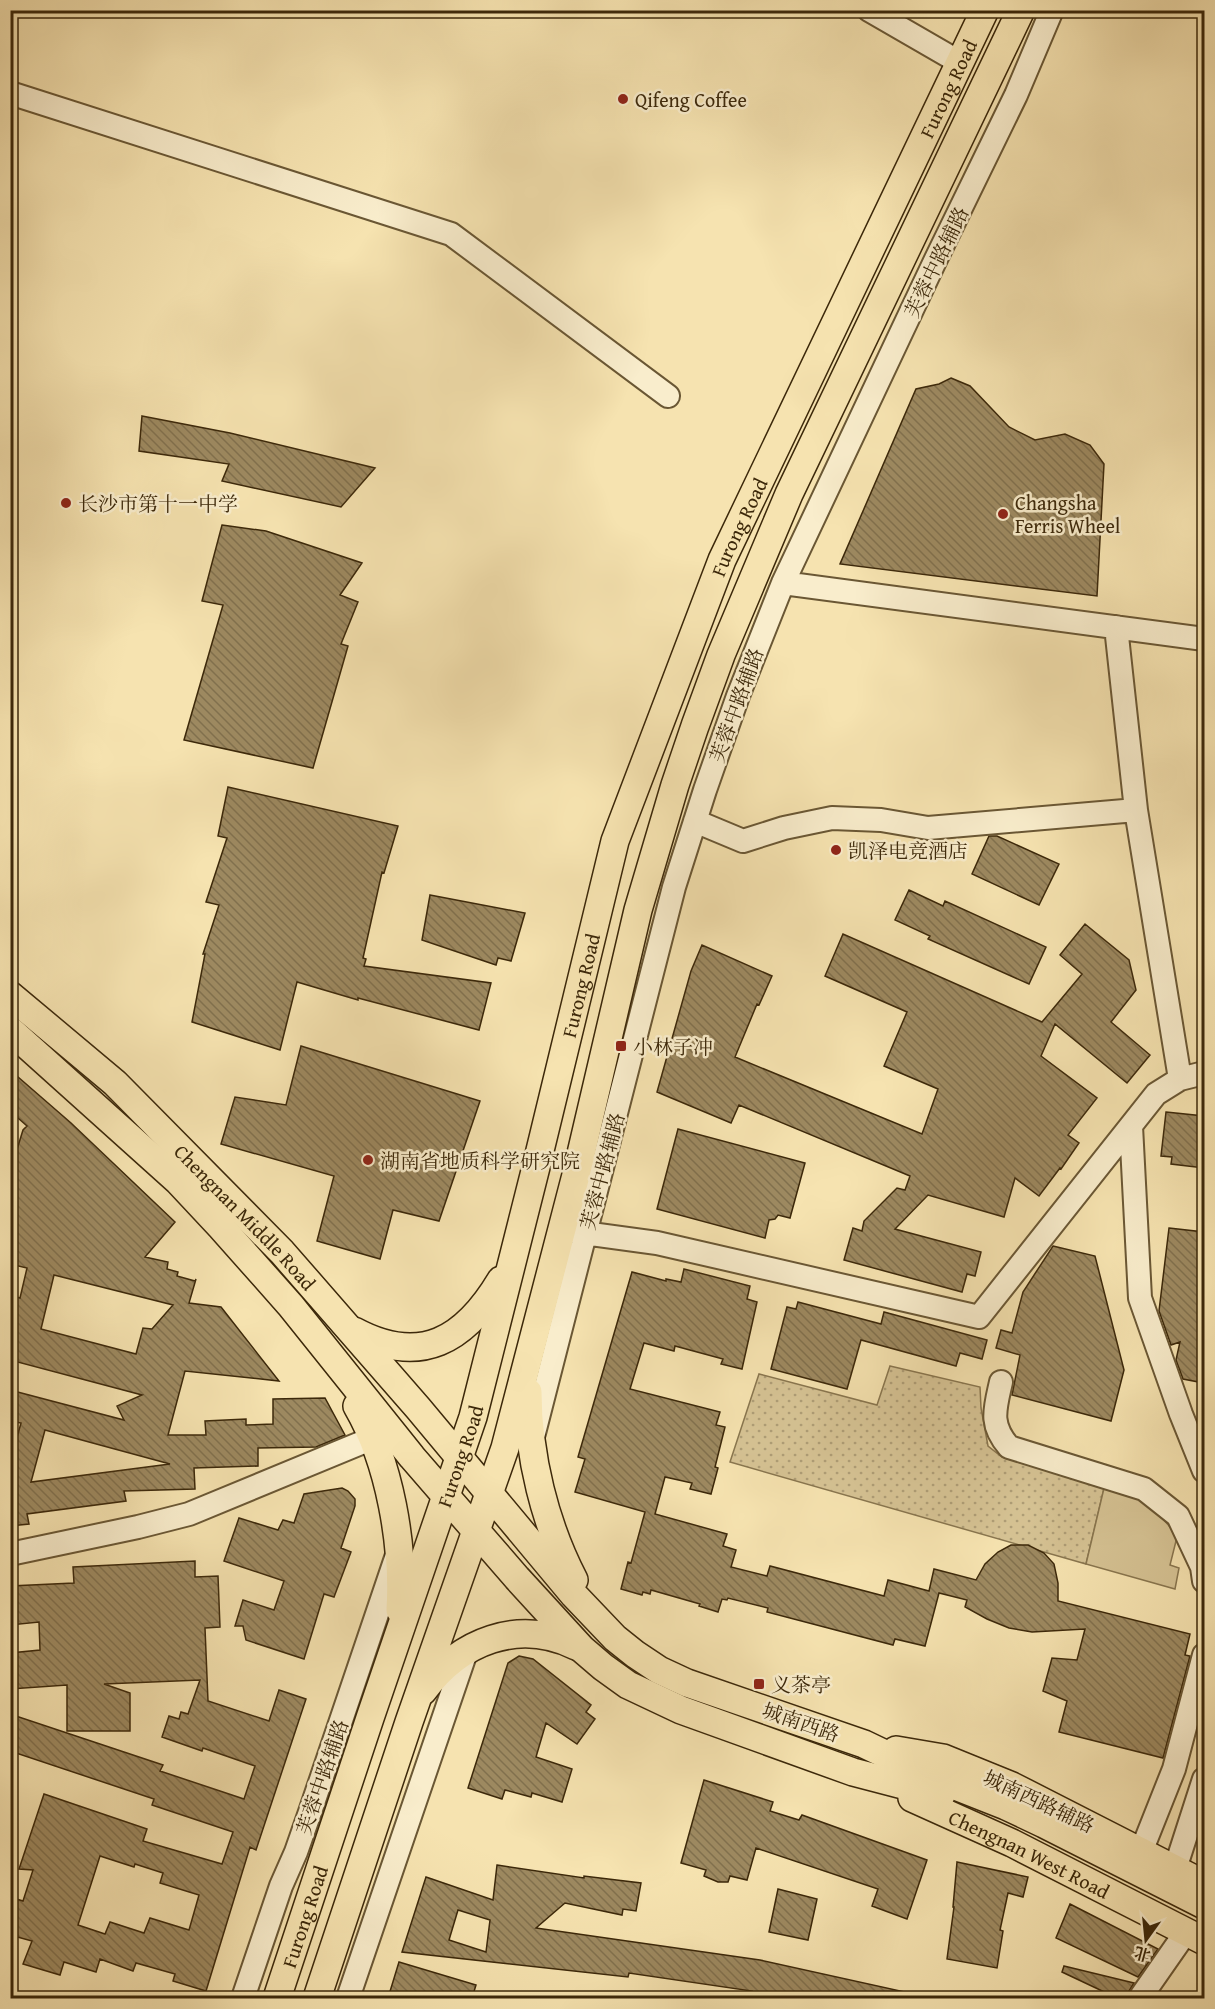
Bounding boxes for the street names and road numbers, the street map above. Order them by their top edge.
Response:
street label: Furong Road [912,34,984,142]
street label: 芙蓉中路辅路 [897,202,975,322]
street label: Furong Road [703,472,774,580]
street label: 芙蓉中路辅路 [702,644,770,766]
street label: Furong Road [553,930,607,1040]
street label: 芙蓉中路辅路 [572,1109,632,1233]
street label: Chengnan Middle Road [168,1137,324,1297]
street label: Furong Road [429,1402,490,1511]
street label: 城南西路 [758,1695,844,1749]
street label: 芙蓉中路辅路 [289,1716,355,1838]
street label: 城南西路辅路 [978,1763,1100,1839]
street label: Chengnan West Road [944,1802,1115,1905]
street label: Furong Road [274,1861,335,1971]

